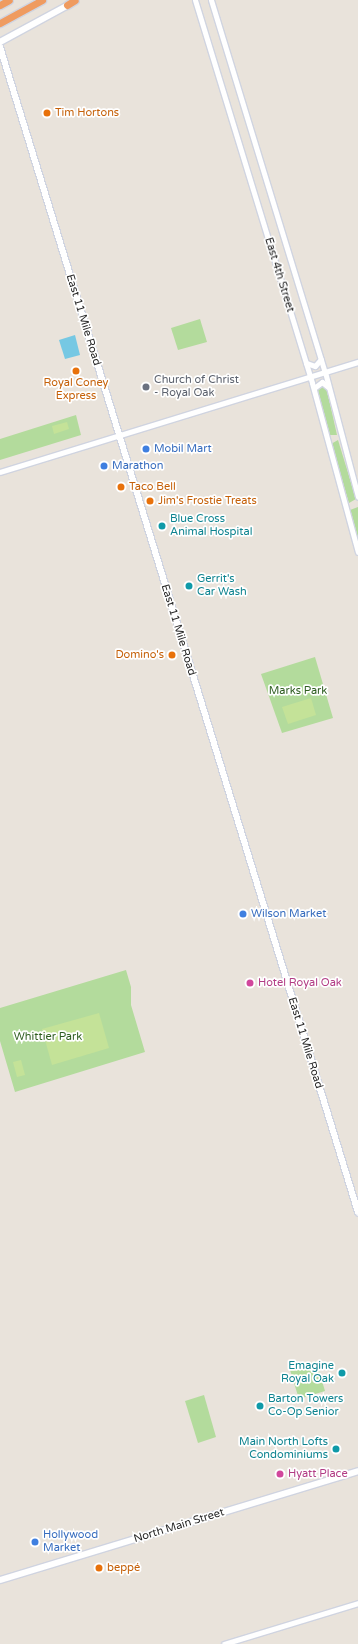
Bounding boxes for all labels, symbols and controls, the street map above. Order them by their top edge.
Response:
place label: Tim Hortons [55,106,119,120]
marker: Tim Hortons [42,108,52,118]
street label: East 4th Street [261,236,297,314]
street label: East 11 Mile Road [63,273,103,367]
marker: Royal Coney Express [71,366,81,376]
place label: Church of Christ - Royal Oak [154,374,239,400]
place label: Royal Coney Express [44,377,108,403]
marker: Church of Christ - Royal Oak [141,382,151,392]
place label: Mobil Mart [154,442,212,456]
marker: Mobil Mart [141,444,151,454]
place label: Marathon [112,459,163,473]
marker: Marathon [99,461,109,471]
place label: Taco Bell [129,480,176,494]
marker: Taco Bell [116,482,126,492]
place label: Jim's Frostie Treats [158,494,257,508]
marker: Jim's Frostie Treats [145,496,155,506]
place label: Blue Cross Animal Hospital [170,513,252,539]
marker: Blue Cross Animal Hospital [157,521,167,531]
place label: Gerrit's Car Wash [197,573,247,599]
marker: Gerrit's Car Wash [184,581,194,591]
street label: East 11 Mile Road [158,583,198,677]
place label: Domino's [115,648,164,662]
marker: Domino's [167,650,177,660]
park label: Marks Park [269,684,327,698]
place label: Wilson Market [251,907,326,921]
marker: Wilson Market [238,909,248,919]
place label: Hotel Royal Oak [258,976,342,990]
marker: Hotel Royal Oak [245,978,255,988]
street label: East 11 Mile Road [285,996,325,1090]
park label: Whittier Park [14,1030,82,1044]
place label: Emagine Royal Oak [281,1360,334,1386]
marker: Emagine Royal Oak [337,1368,347,1378]
place label: Barton Towers Co-Op Senior [268,1393,343,1419]
marker: Barton Towers Co-Op Senior [255,1401,265,1411]
place label: Main North Lofts Condominiums [239,1436,328,1462]
marker: Main North Lofts Condominiums [331,1444,341,1454]
place label: Hyatt Place [288,1467,348,1481]
marker: Hyatt Place [275,1469,285,1479]
street label: North Main Street [132,1506,226,1546]
place label: Hollywood Market [43,1529,98,1555]
marker: Hollywood Market [30,1537,40,1547]
place label: beppé [107,1561,140,1575]
marker: beppé [94,1563,104,1573]

